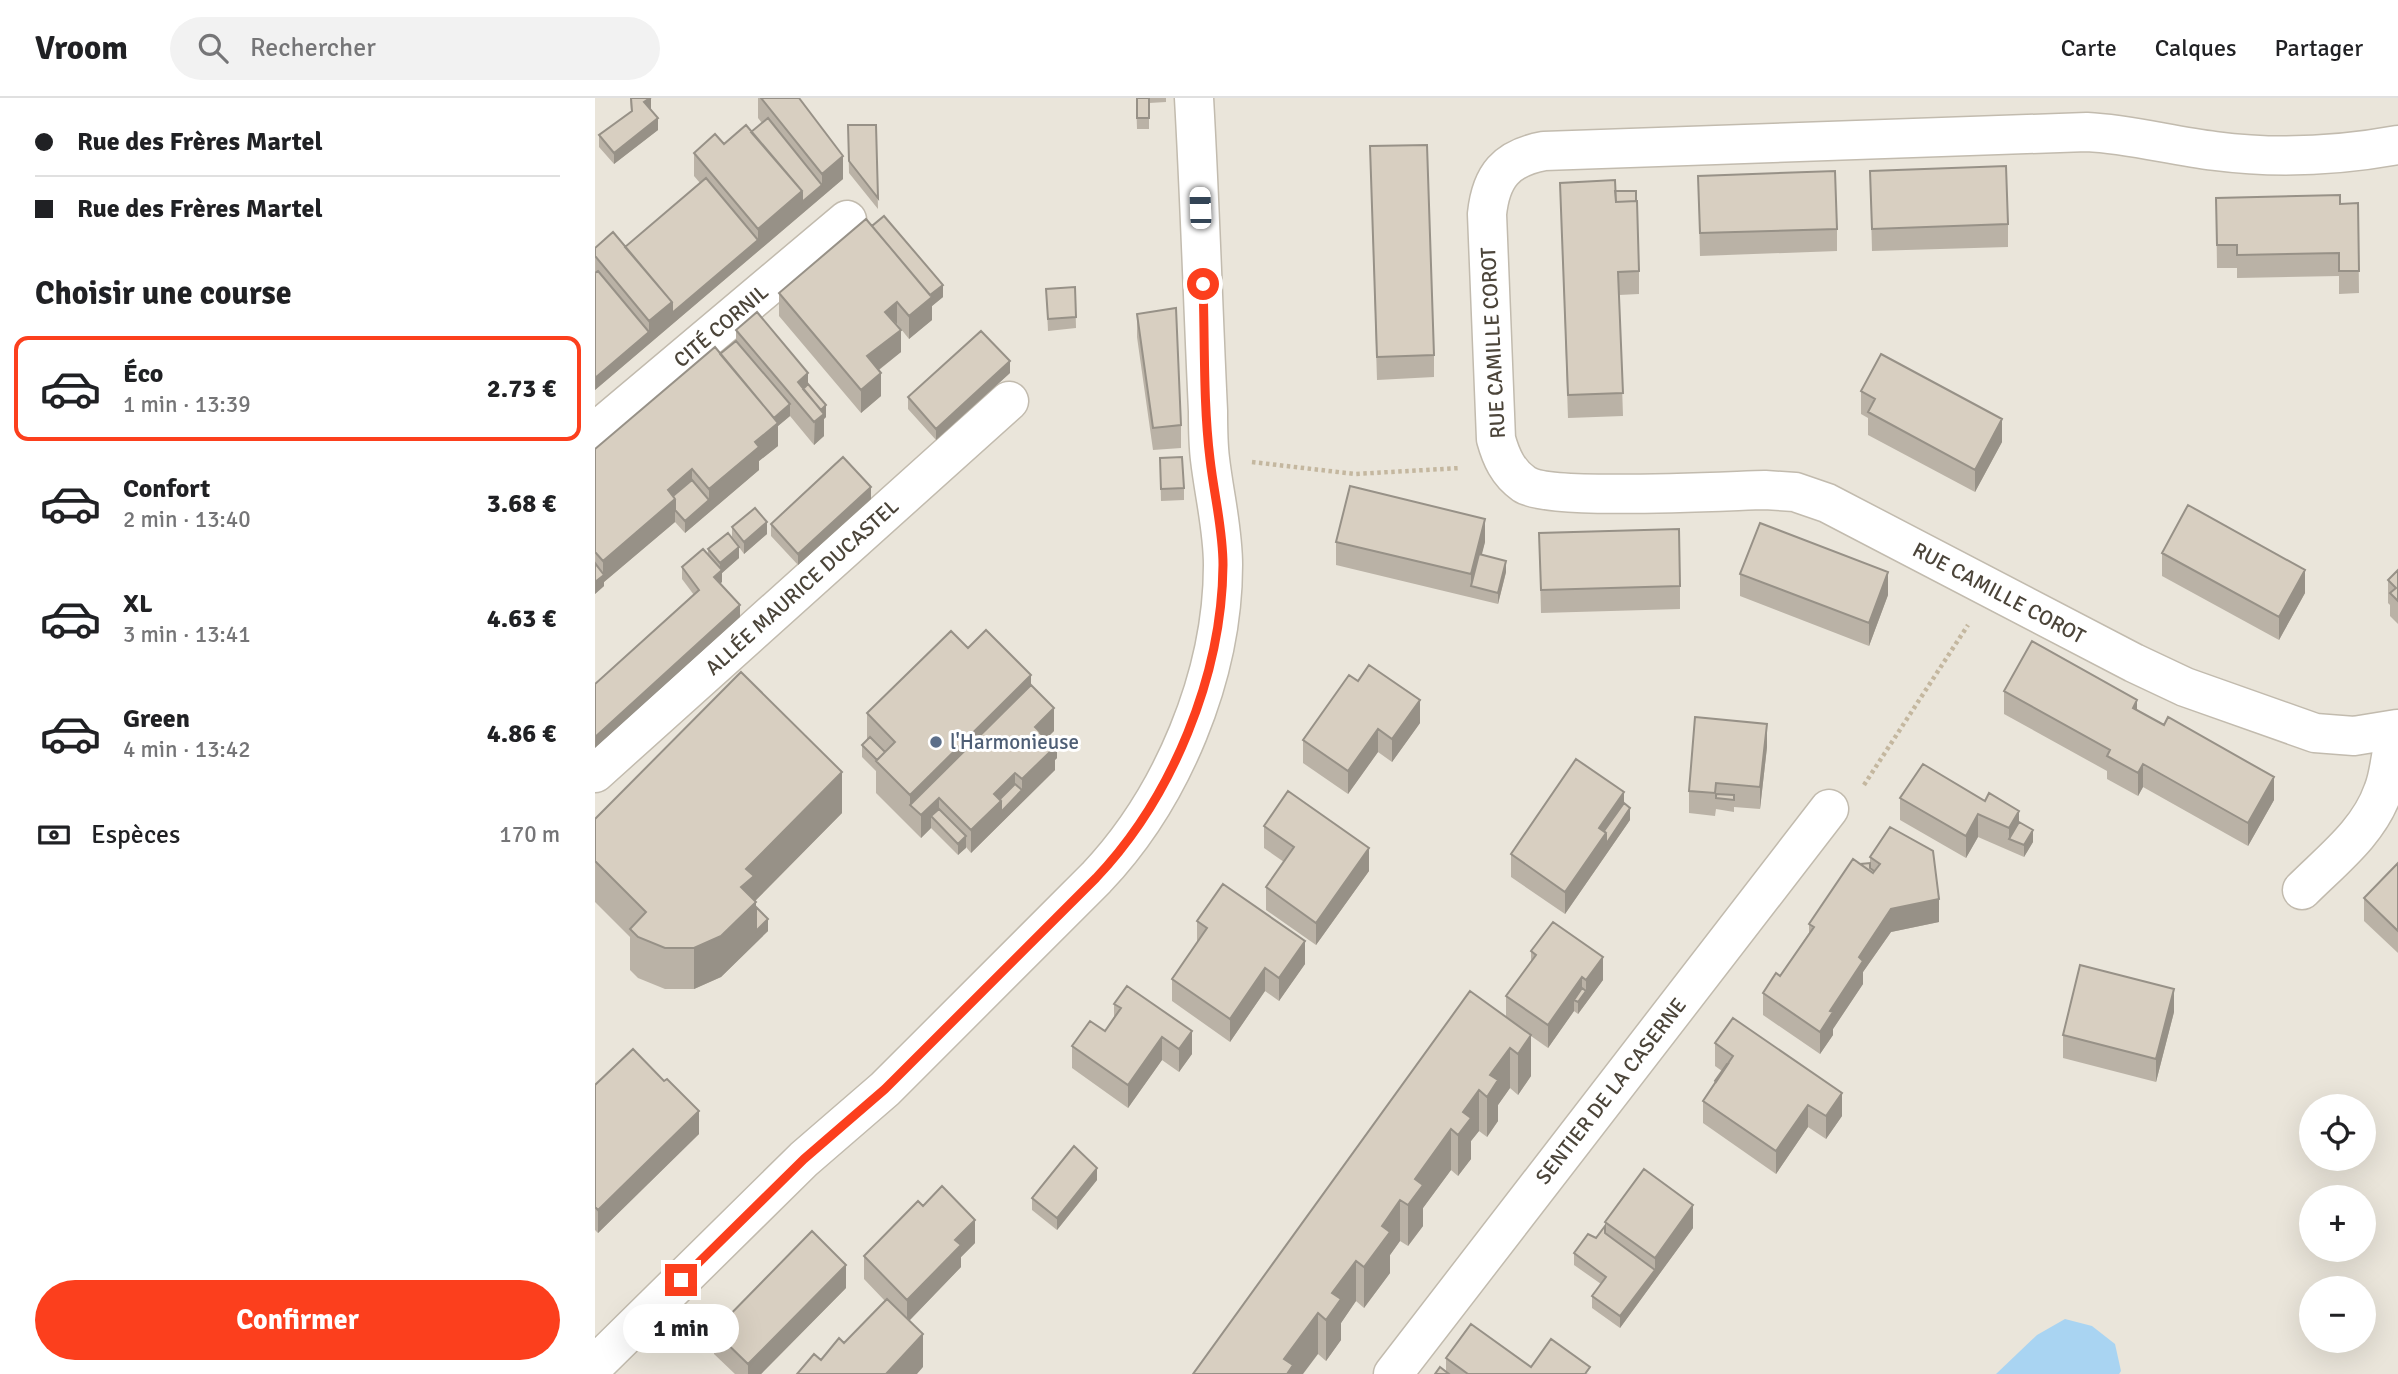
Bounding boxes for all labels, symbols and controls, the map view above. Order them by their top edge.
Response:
search box [170,17,660,80]
text: Vroom [35,28,128,69]
icon: search [194,29,232,67]
text: Rechercher [250,32,376,64]
text: Carte [2061,33,2117,63]
text: Calques [2155,33,2236,63]
text: Partager [2274,33,2363,63]
text: Rue des Frères Martel [77,126,323,158]
car [1189,187,1212,229]
text: Rue des Frères Martel [77,193,323,225]
street label: RUE CAMILLE COROT [1475,246,1511,439]
route start [1187,268,1219,300]
text: Choisir une course [35,274,292,313]
street label: CITÉ CORNIL [668,279,774,373]
icon: car [39,357,102,420]
text: Éco [123,358,163,390]
text: 2.73 € [487,373,556,405]
text: 1 min · 13:39 [123,390,251,419]
icon: car [39,472,102,535]
text: Confort [123,473,210,505]
text: 3.68 € [487,488,556,520]
street label: ALLÉE MAURICE DUCASTEL [700,493,904,681]
text: 2 min · 13:40 [123,505,251,534]
street label: RUE CAMILLE COROT [1908,537,2090,650]
icon: car [39,587,102,650]
text: XL [123,588,153,620]
text: 4.63 € [487,603,556,635]
text: 3 min · 13:41 [123,620,251,649]
icon: car [39,702,102,765]
text: Green [123,703,190,735]
text: 4.86 € [487,718,556,750]
place label: l'Harmonieuse [950,729,1079,755]
marker: l'Harmonieuse [928,734,944,750]
text: 4 min · 13:42 [123,735,251,764]
icon: cash [35,816,73,854]
text: Espèces [91,819,180,851]
text: 170 m [499,820,560,849]
street label: SENTIER DE LA CASERNE [1530,993,1692,1189]
map controls [2299,1094,2376,1353]
button: locate [2299,1094,2376,1171]
button: + [2299,1185,2376,1262]
route end [665,1264,697,1296]
button: − [2299,1276,2376,1353]
button: Confirmer [35,1280,560,1360]
callout: 1 min [623,1304,739,1354]
text: 1 min [653,1314,709,1343]

